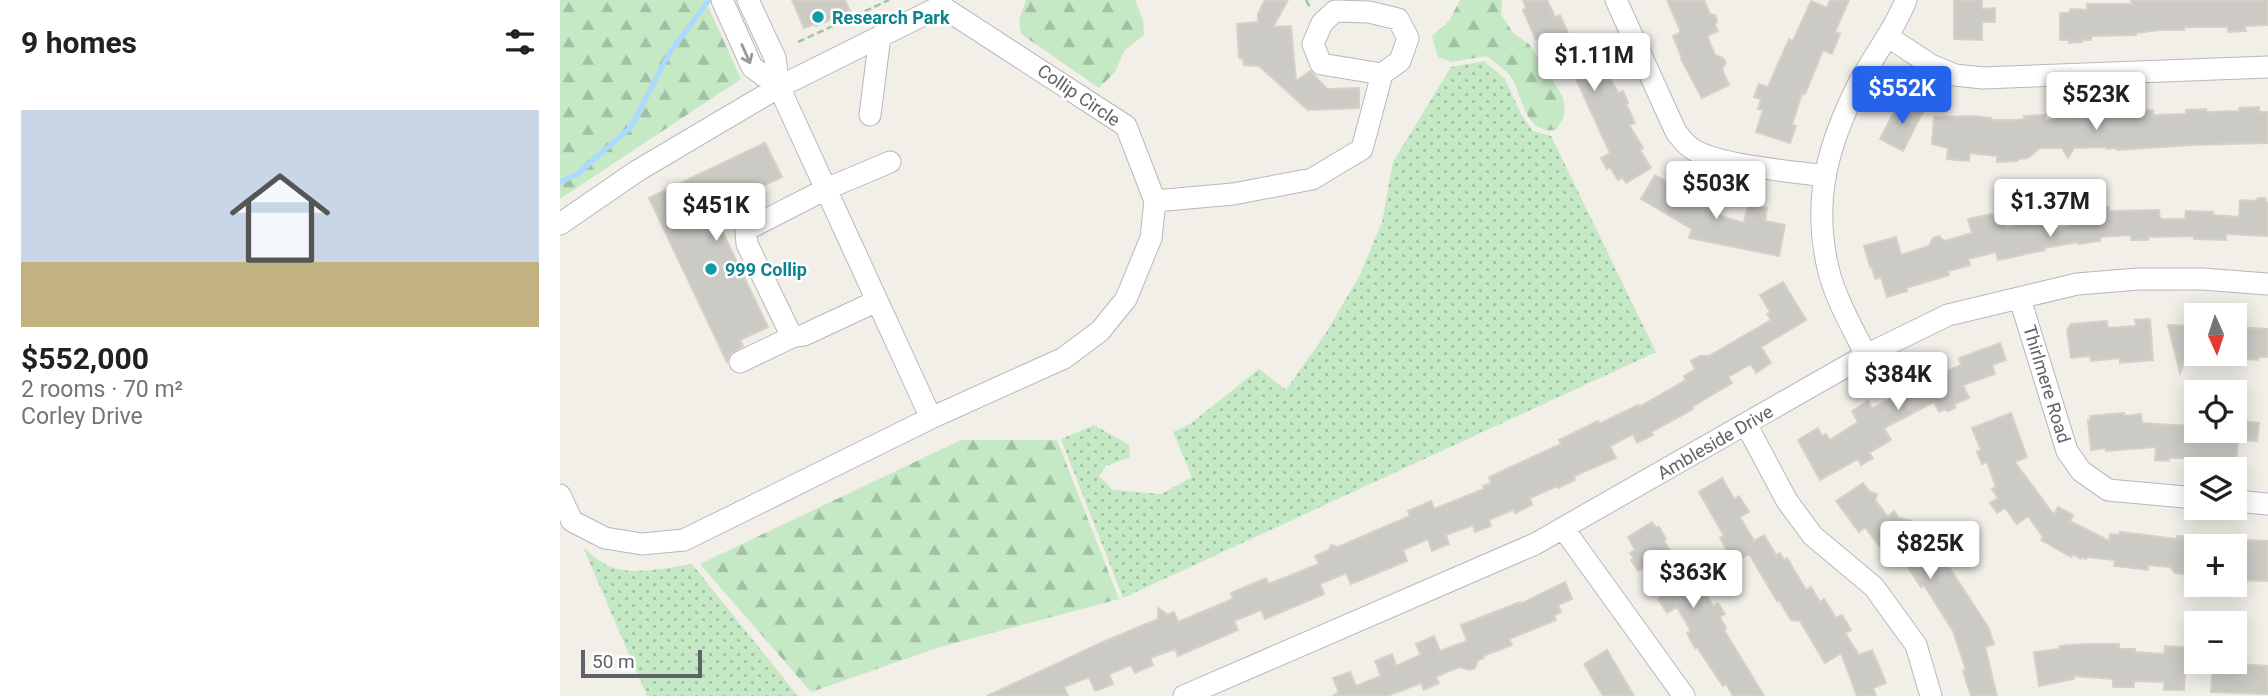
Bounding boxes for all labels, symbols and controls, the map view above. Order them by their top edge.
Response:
place label: Research Park [832,7,950,28]
marker: Research Park [810,9,826,25]
icon: filters [501,23,539,61]
text: 9 homes [21,25,137,60]
pin: $1.11M [1537,34,1651,93]
text: $1.11M [1554,42,1634,69]
one-way arrow [740,43,753,64]
street label: Collip Circle [1034,60,1124,130]
pin: $552K [1853,66,1951,126]
pin: $523K [2047,72,2145,132]
text: $552K [1868,75,1936,102]
text: $523K [2062,81,2130,108]
icon: home [217,155,343,281]
pin: $503K [1667,162,1765,221]
text: $503K [1682,170,1750,197]
pin: $1.37M [1993,180,2107,239]
pin: $451K [667,184,765,243]
text: $1.37M [2010,188,2090,215]
text: $451K [682,192,750,219]
place label: 999 Collip [725,259,807,280]
marker: 999 Collip [703,261,719,277]
north arrow [2184,303,2247,366]
map controls [2184,303,2247,674]
street label: Thirlmere Road [2019,323,2075,445]
text: $552,000 [21,341,149,376]
pin: $384K [1849,352,1947,412]
text: $384K [1864,361,1932,388]
text: 2 rooms · 70 m² [21,376,183,403]
button: locate [2184,380,2247,443]
street label: Ambleside Drive [1654,400,1776,484]
text: Corley Drive [21,403,143,430]
button: layers [2184,457,2247,520]
pin: $825K [1881,522,1979,581]
text: $825K [1896,530,1964,557]
button: + [2184,534,2247,597]
pin: $363K [1644,550,1742,610]
text: $363K [1659,559,1727,586]
button: − [2184,611,2247,674]
scale bar [581,647,702,679]
text: 50 m [592,650,635,673]

